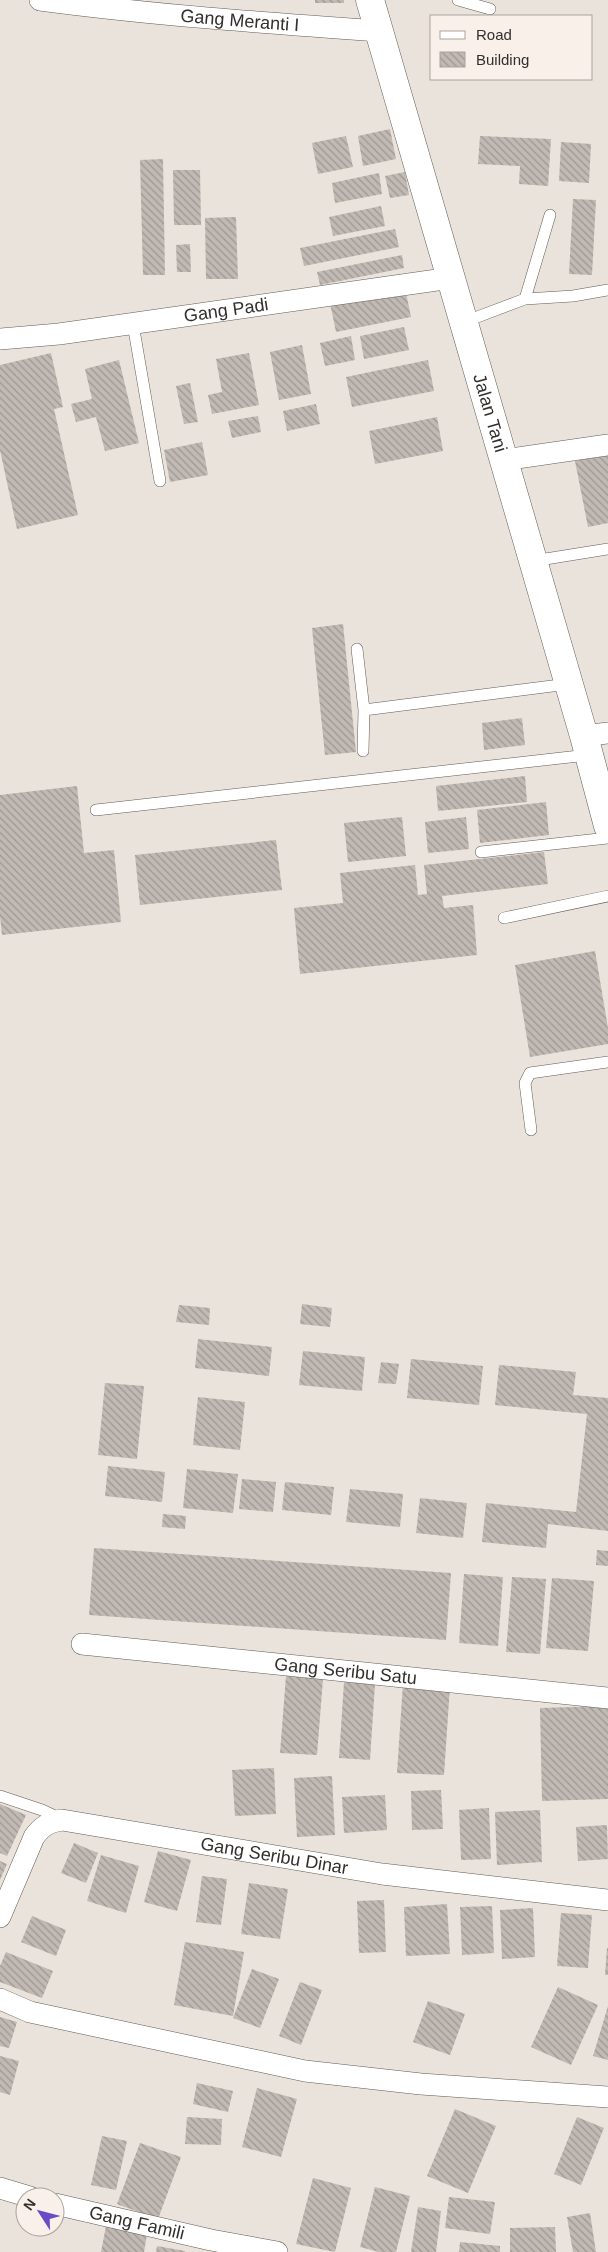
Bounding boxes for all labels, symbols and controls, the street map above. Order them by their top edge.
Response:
street label: Gang Meranti I [180,6,300,35]
legend [430,15,593,80]
text: Road [476,26,512,43]
text: Building [476,51,529,68]
street label: Gang Padi [183,294,270,326]
street label: Jalan Tani [469,371,511,454]
street label: Gang Seribu Satu [273,1654,418,1688]
street label: Gang Seribu Dinar [199,1834,349,1878]
north arrow [15,2187,65,2237]
text: N [20,2196,39,2213]
street label: Gang Famili [87,2202,186,2244]

